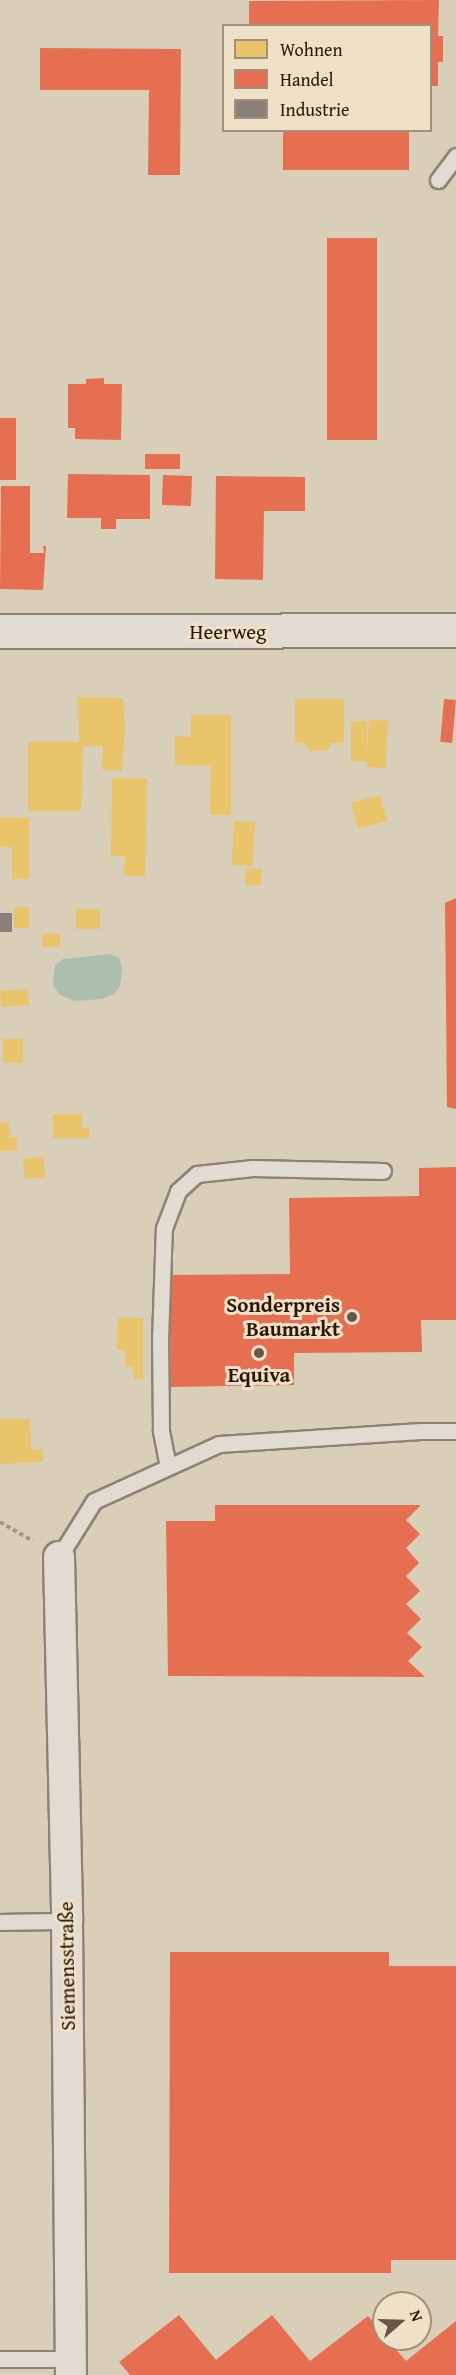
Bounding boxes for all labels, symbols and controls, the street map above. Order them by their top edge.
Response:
legend [222,24,432,132]
text: Wohnen [280,36,343,63]
text: Handel [280,66,334,93]
text: Industrie [280,96,349,123]
street label: Heerweg [189,619,267,645]
place label: Sonderpreis Baumarkt [226,1292,340,1342]
marker: Sonderpreis Baumarkt [345,1310,359,1324]
marker: Equiva [252,1346,266,1360]
place label: Equiva [228,1362,290,1388]
street label: Siemensstraße [53,1901,81,2031]
north arrow [372,2291,432,2351]
text: N [404,2306,430,2325]

